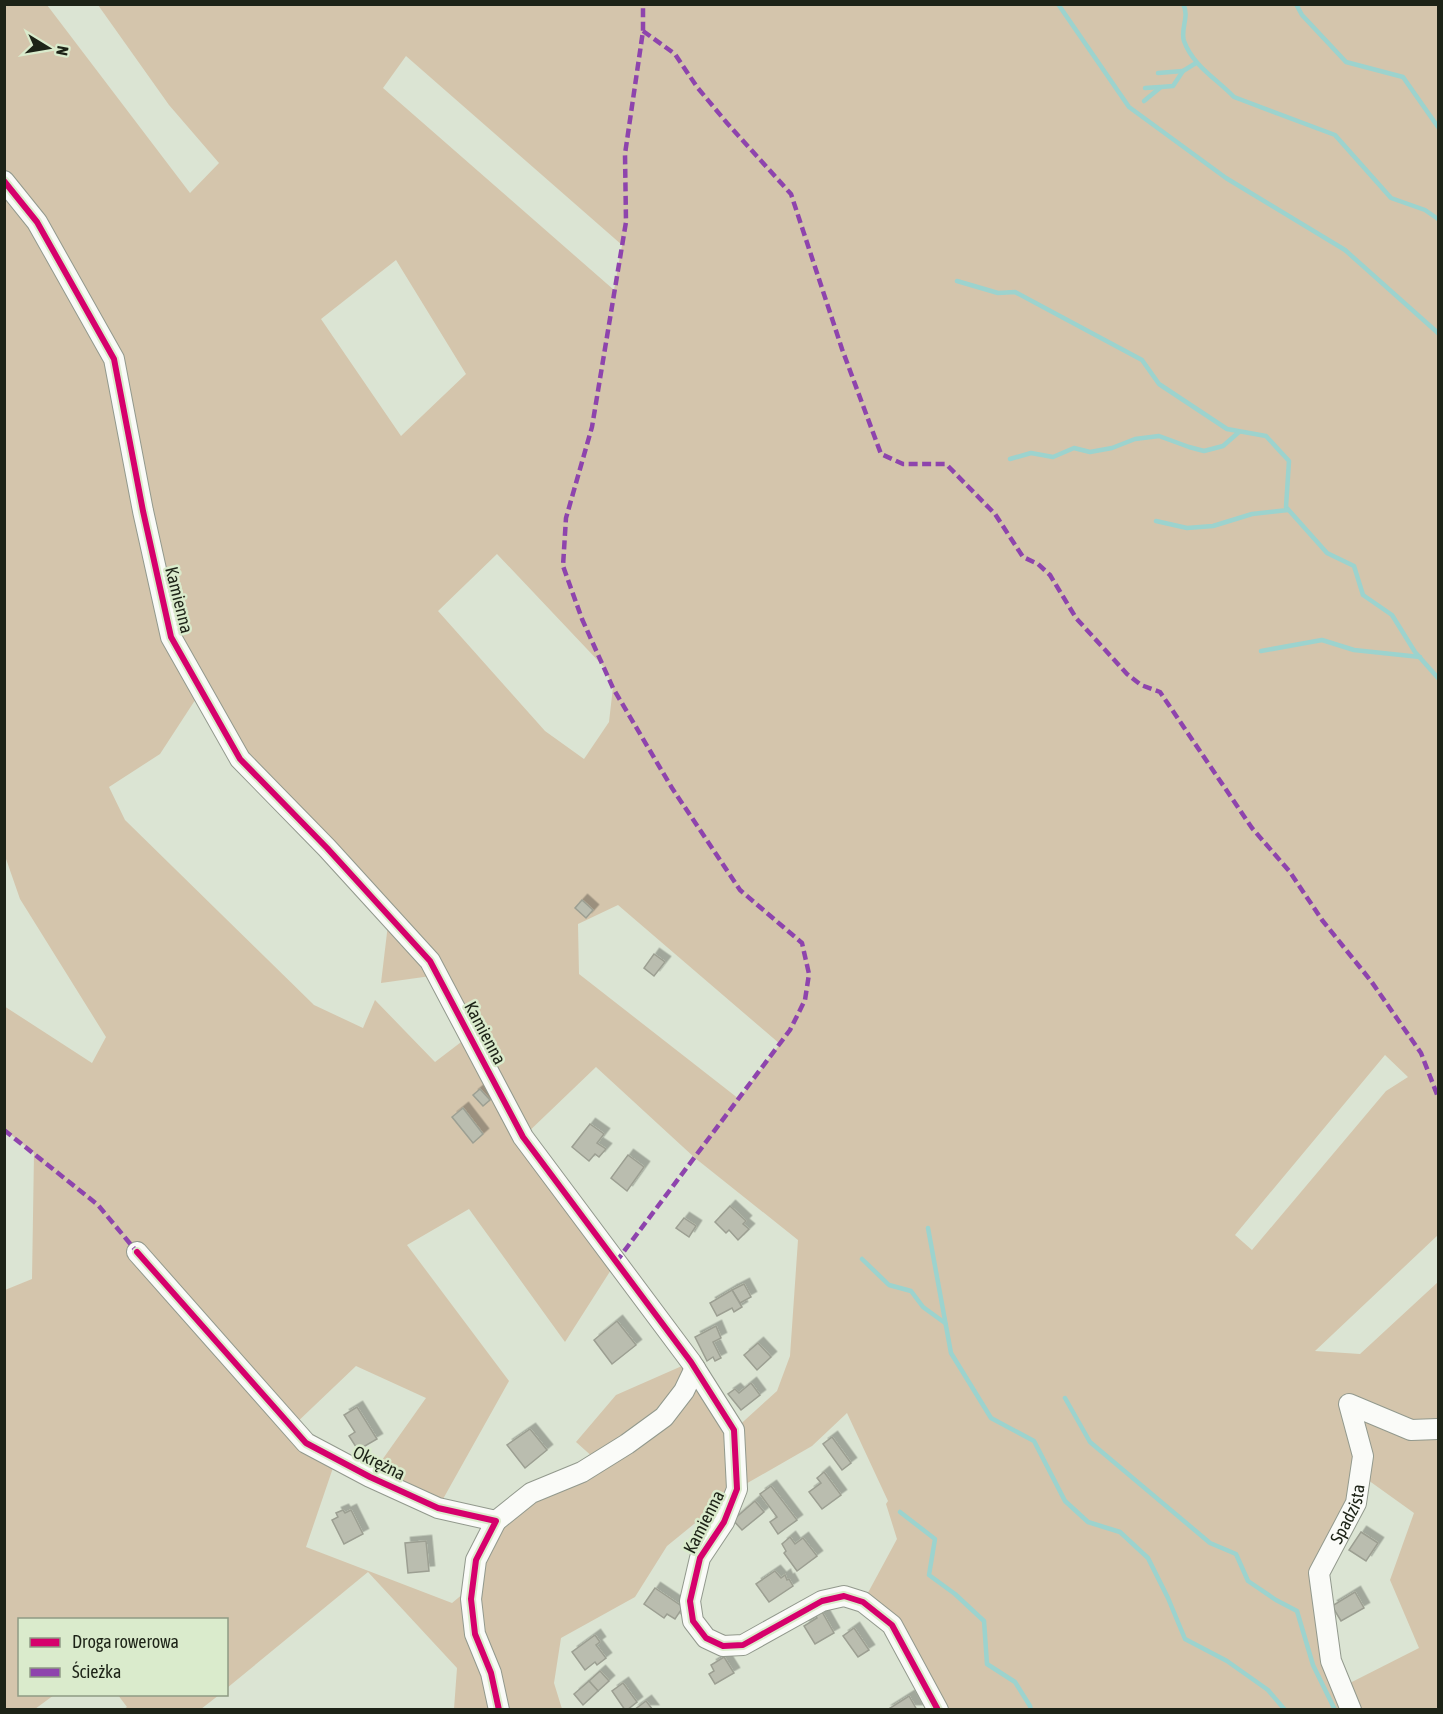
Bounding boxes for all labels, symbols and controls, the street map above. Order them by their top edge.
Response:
north arrow [18,18,78,78]
text: N [53,45,72,57]
street label: Kamienna [161,564,198,635]
street label: Kamienna [460,998,511,1068]
street label: Okrężna [350,1441,409,1484]
street label: Spadzista [1325,1483,1369,1547]
street label: Kamienna [679,1487,728,1557]
legend [18,1618,228,1696]
text: Droga rowerowa [72,1631,179,1652]
text: Ścieżka [72,1661,121,1682]

